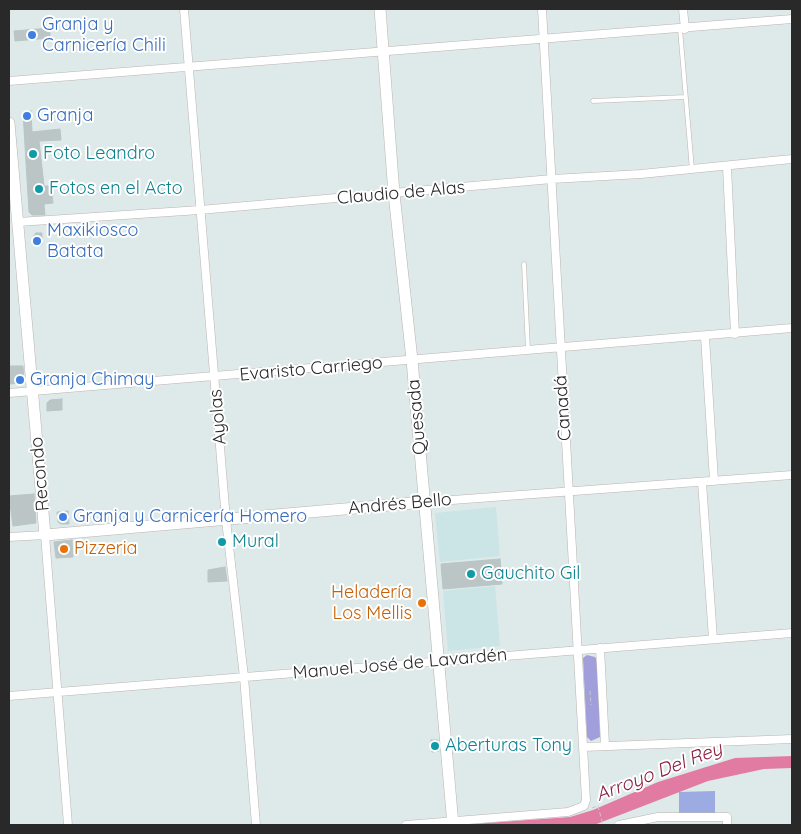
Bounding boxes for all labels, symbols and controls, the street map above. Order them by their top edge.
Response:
place label: Granja y Carnicería Chili [42,14,166,56]
marker: Granja y Carnicería Chili [26,29,38,41]
place label: Granja [37,105,93,127]
marker: Granja [21,110,33,122]
place label: Foto Leandro [43,143,155,165]
marker: Foto Leandro [27,148,39,160]
street label: Claudio de Alas [336,177,466,209]
place label: Fotos en el Acto [49,178,183,200]
marker: Fotos en el Acto [33,183,45,195]
place label: Maxikiosco Batata [47,220,138,262]
marker: Maxikiosco Batata [31,235,43,247]
street label: Evaristo Carriego [239,352,383,386]
place label: Granja Chimay [30,369,155,391]
marker: Granja Chimay [14,374,26,386]
street label: Canadá [550,374,576,442]
street label: Quesada [403,378,431,456]
street label: Ayolas [205,388,231,446]
street label: Recondo [26,436,54,512]
street label: Andrés Bello [347,489,453,519]
place label: Granja y Carnicería Homero [73,506,307,528]
marker: Granja y Carnicería Homero [57,511,69,523]
place label: Mural [232,531,279,553]
marker: Mural [216,536,228,548]
place label: Pizzeria [74,538,138,560]
marker: Pizzeria [58,543,70,555]
place label: Gauchito Gil [481,563,580,585]
marker: Gauchito Gil [465,568,477,580]
place label: Heladería Los Mellis [331,582,412,624]
marker: Heladería Los Mellis [416,597,428,609]
street label: Manuel José de Lavardén [292,644,508,684]
place label: Aberturas Tony [445,735,572,757]
water label: Arroyo Del Rey [593,737,725,807]
marker: Aberturas Tony [429,740,441,752]

